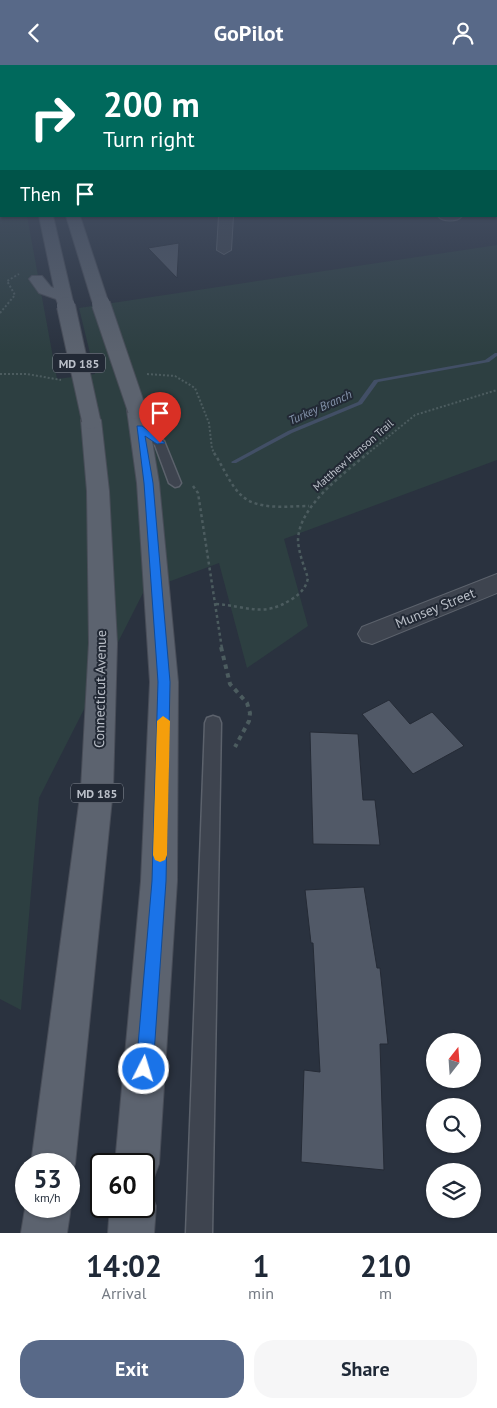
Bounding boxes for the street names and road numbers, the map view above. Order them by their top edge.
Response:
road number: MD 185 [53,353,105,373]
street label: Matthew Henson Trail [310,416,397,494]
street label: Munsey Street [392,584,478,632]
street label: Connecticut Avenue [90,630,110,748]
road number: MD 185 [71,783,123,803]

